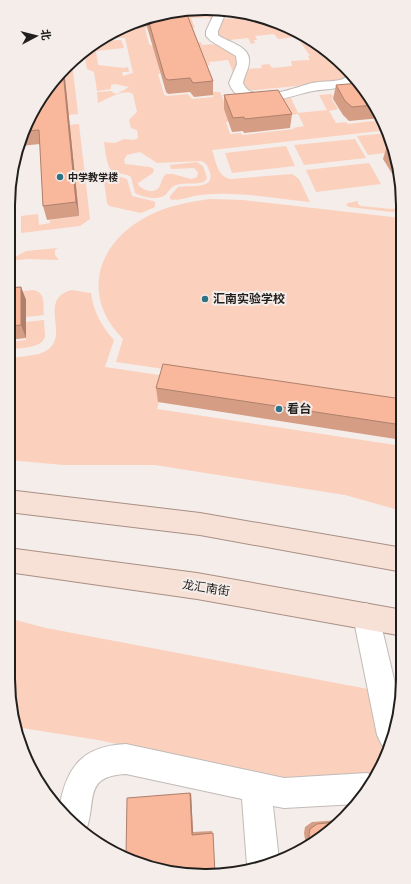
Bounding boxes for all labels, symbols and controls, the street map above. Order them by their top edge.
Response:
north arrow [16,16,56,56]
text: 北 [38,28,54,41]
place label: 中学教学楼 [68,171,118,184]
marker: 中学教学楼 [55,172,65,182]
place label: 汇南实验学校 [213,291,285,306]
marker: 汇南实验学校 [200,294,210,304]
place label: 看台 [287,401,311,416]
marker: 看台 [274,404,284,414]
street label: 龙汇南街 [181,576,231,599]

